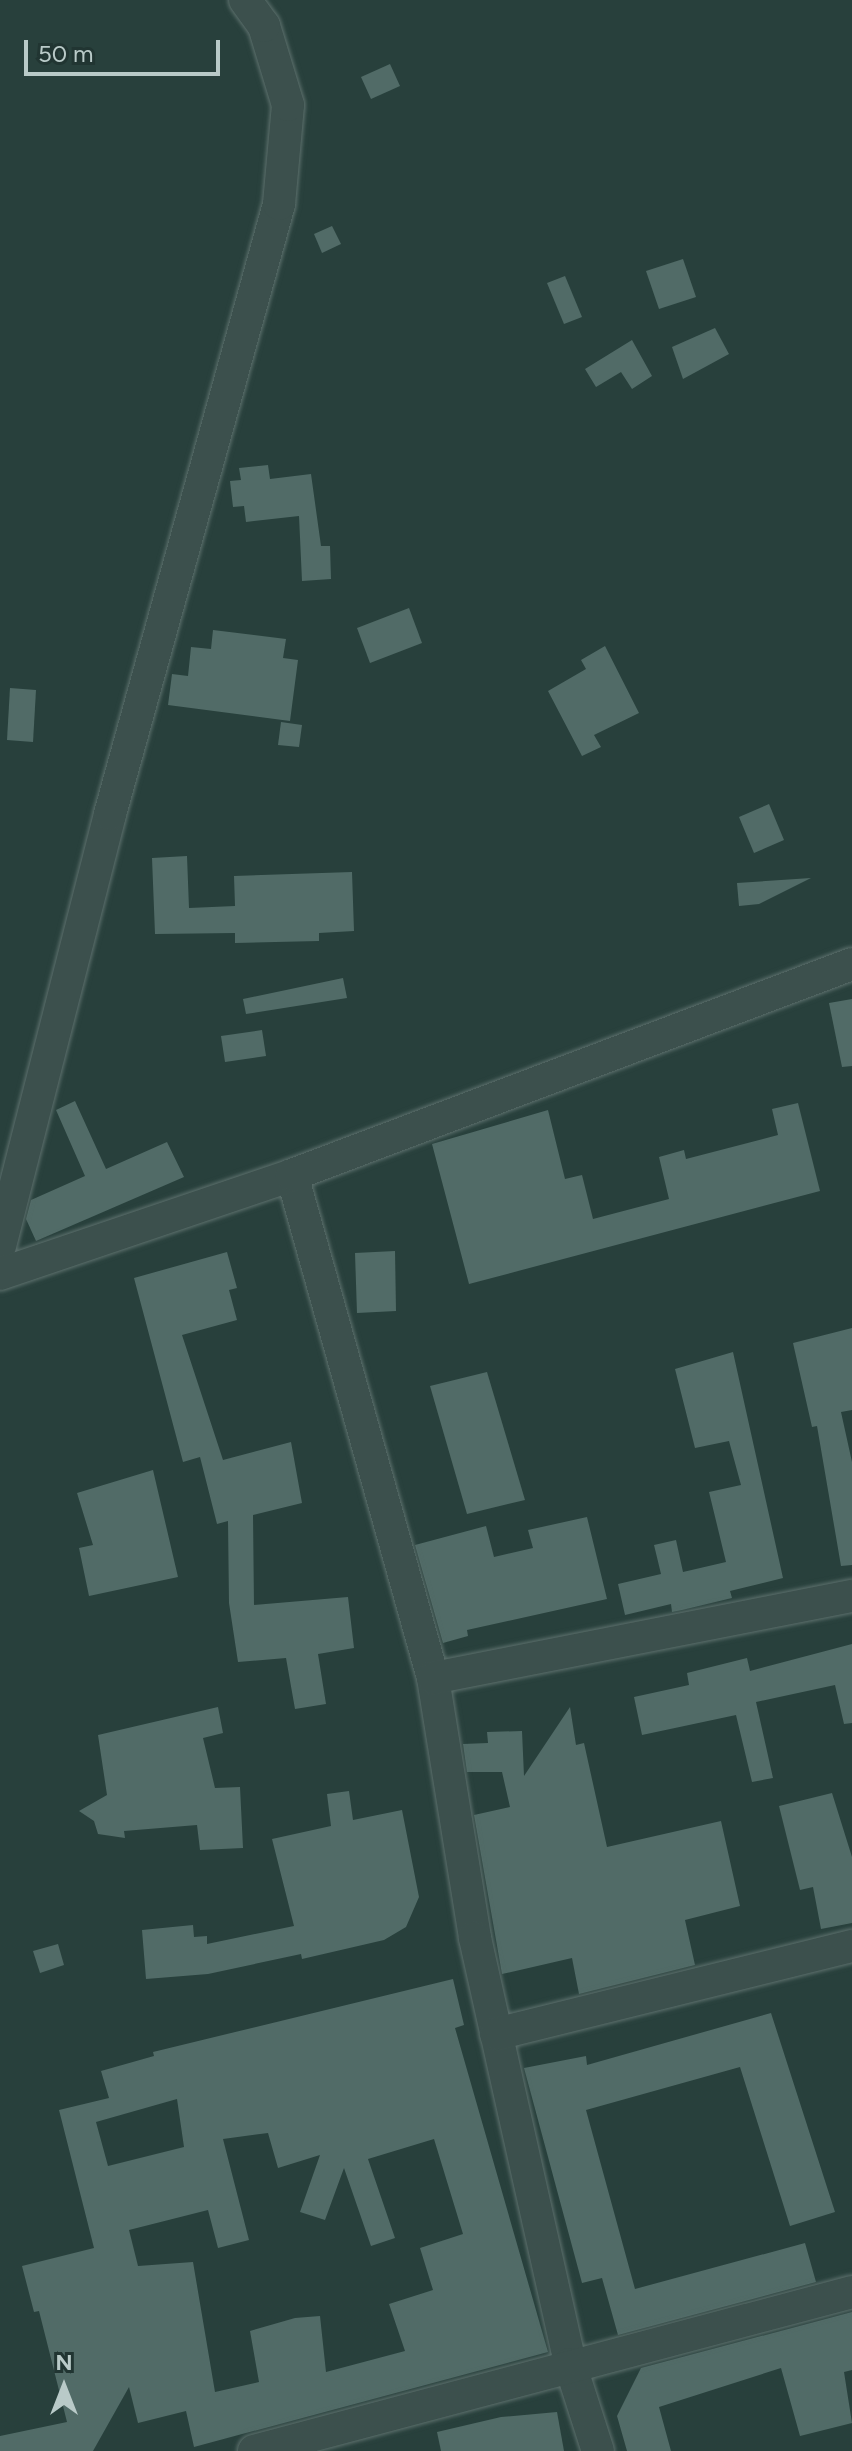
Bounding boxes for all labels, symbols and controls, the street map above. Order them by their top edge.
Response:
scale bar [28,24,224,74]
text: 50 m [38,39,94,68]
north arrow [24,2347,104,2427]
text: N [55,2349,73,2376]

